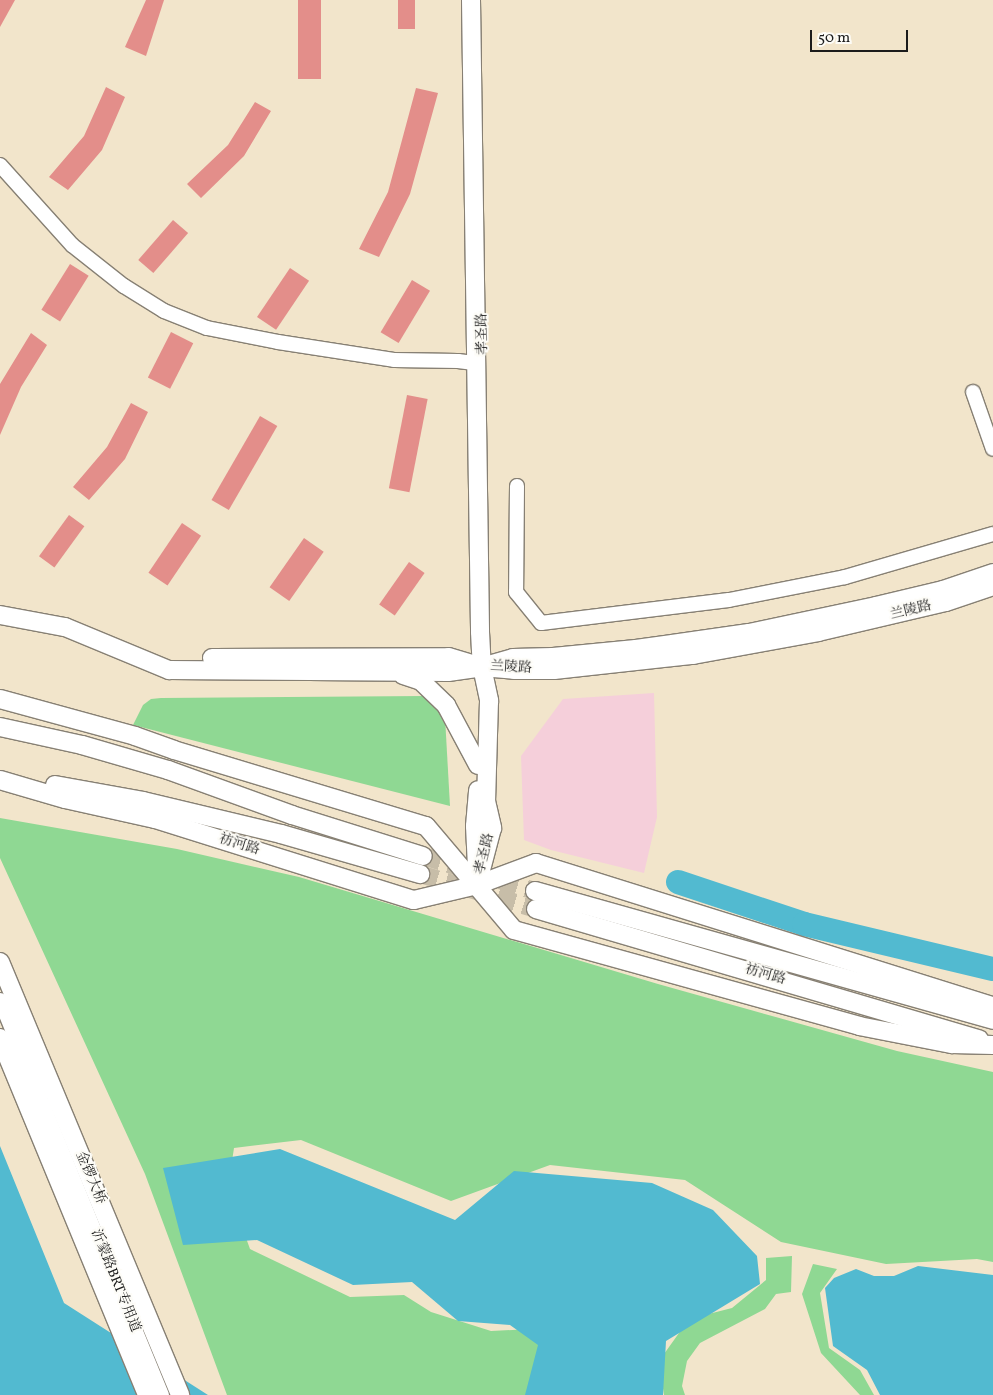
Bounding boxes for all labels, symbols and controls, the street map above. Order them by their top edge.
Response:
scale bar [813,20,910,52]
text: 50 m [818,28,850,49]
street label: 孝圣路 [474,313,492,355]
street label: 兰陵路 [889,598,933,624]
street label: 兰陵路 [490,659,532,677]
street label: 祊河路 [216,831,262,859]
street label: 孝圣路 [472,832,498,876]
street label: 祊河路 [742,961,788,989]
street label: 金锣大桥 [71,1149,109,1207]
street label: 沂蒙路BRT专用道 [87,1227,143,1335]

